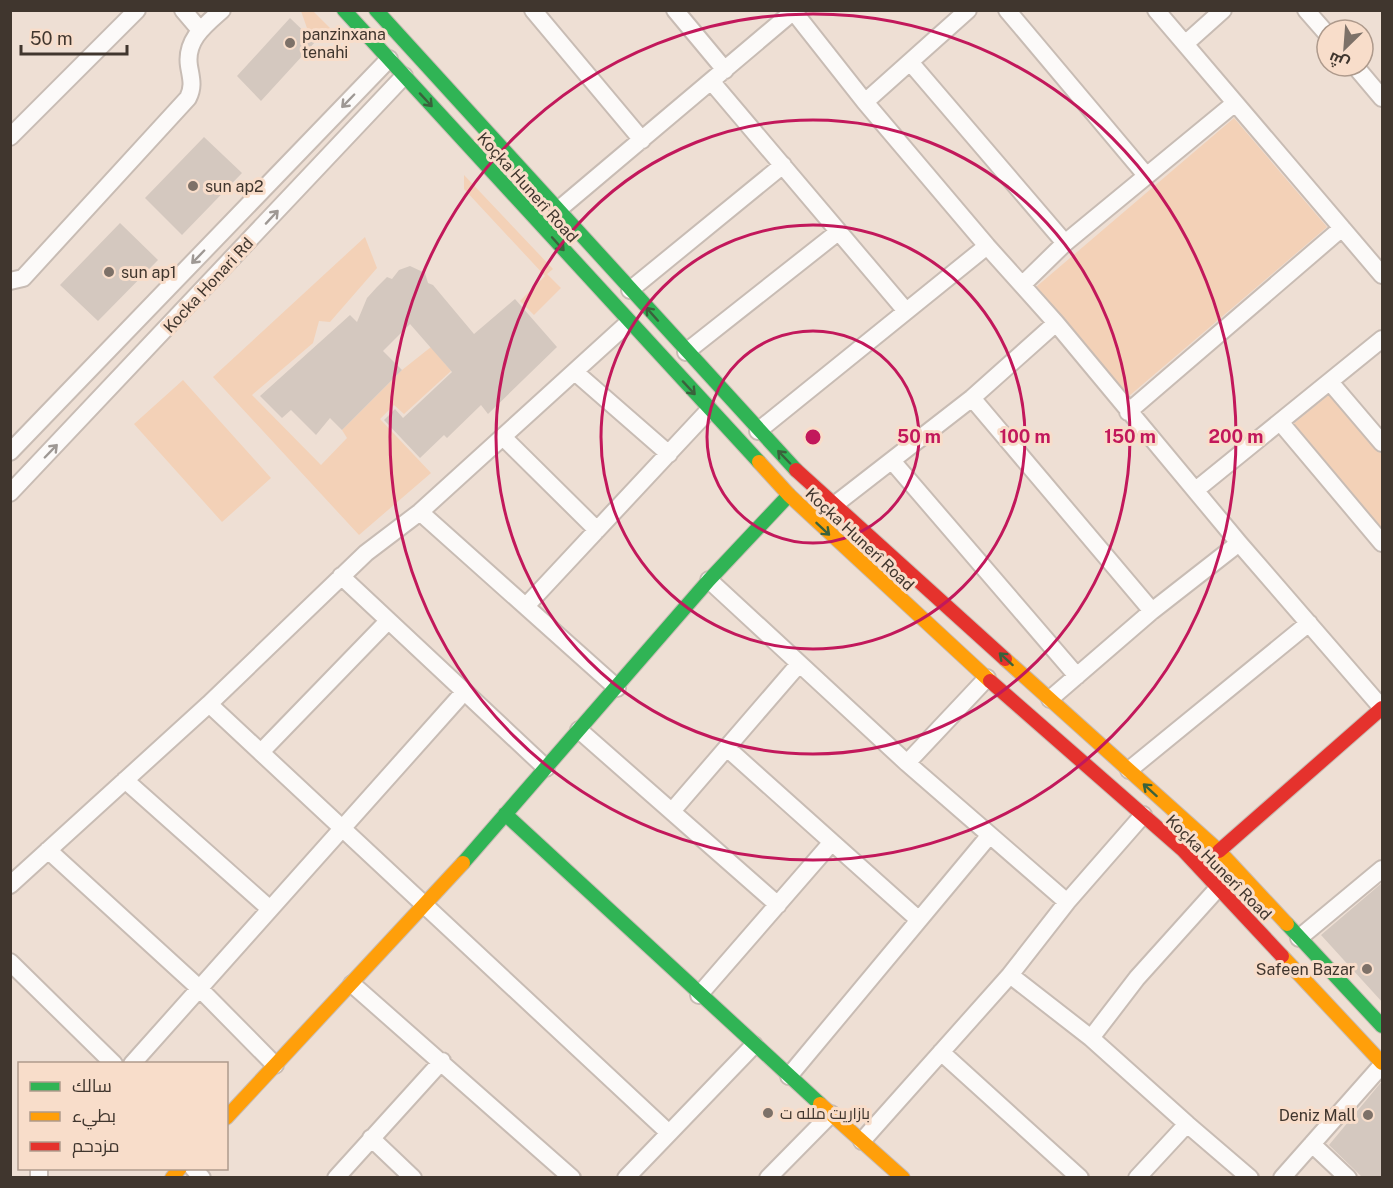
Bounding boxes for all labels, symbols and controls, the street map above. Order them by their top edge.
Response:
scale bar [21,18,128,56]
north arrow [1315,18,1375,78]
place label: panzinxana tenahi [302,25,386,62]
text: 50 m [30,28,73,49]
marker: panzinxana tenahi [283,36,297,50]
text: ش [1326,48,1352,74]
one-way arrow [419,92,434,107]
one-way arrow [341,93,355,108]
street label: Koçka Hunerî Road [473,128,582,246]
place label: sun ap2 [205,177,264,196]
marker: sun ap2 [186,179,200,193]
one-way arrow [265,210,279,225]
street label: Kocka Honari Rd [159,234,257,337]
one-way arrow [551,236,565,251]
one-way arrow [191,249,206,264]
place label: sun ap1 [121,263,177,282]
marker: sun ap1 [102,265,116,279]
one-way arrow [645,307,659,322]
one-way arrow [682,381,696,396]
text: 50 m [897,426,941,447]
text: 100 m [999,426,1051,447]
text: 150 m [1104,426,1156,447]
text: 200 m [1209,426,1263,447]
centre of rings [803,427,823,447]
one-way arrow [44,443,58,458]
one-way arrow [776,450,791,465]
street label: Koçka Hunerî Road [801,484,918,595]
one-way arrow [816,522,831,536]
one-way arrow [998,652,1013,666]
one-way arrow [1143,783,1158,797]
street label: Koçka Hunerî Road [1162,811,1275,924]
place label: Safeen Bazar [1256,960,1355,979]
marker: Safeen Bazar [1360,962,1374,976]
legend [18,1062,228,1170]
text: سالك [72,1075,112,1096]
place label: بازاريت ملله ت [780,1104,870,1123]
text: بطيء [72,1105,116,1130]
marker: بازاريت ملله ت [761,1106,775,1120]
place label: Deniz Mall [1279,1106,1356,1125]
marker: Deniz Mall [1361,1108,1375,1122]
text: مزدحم [72,1135,120,1158]

